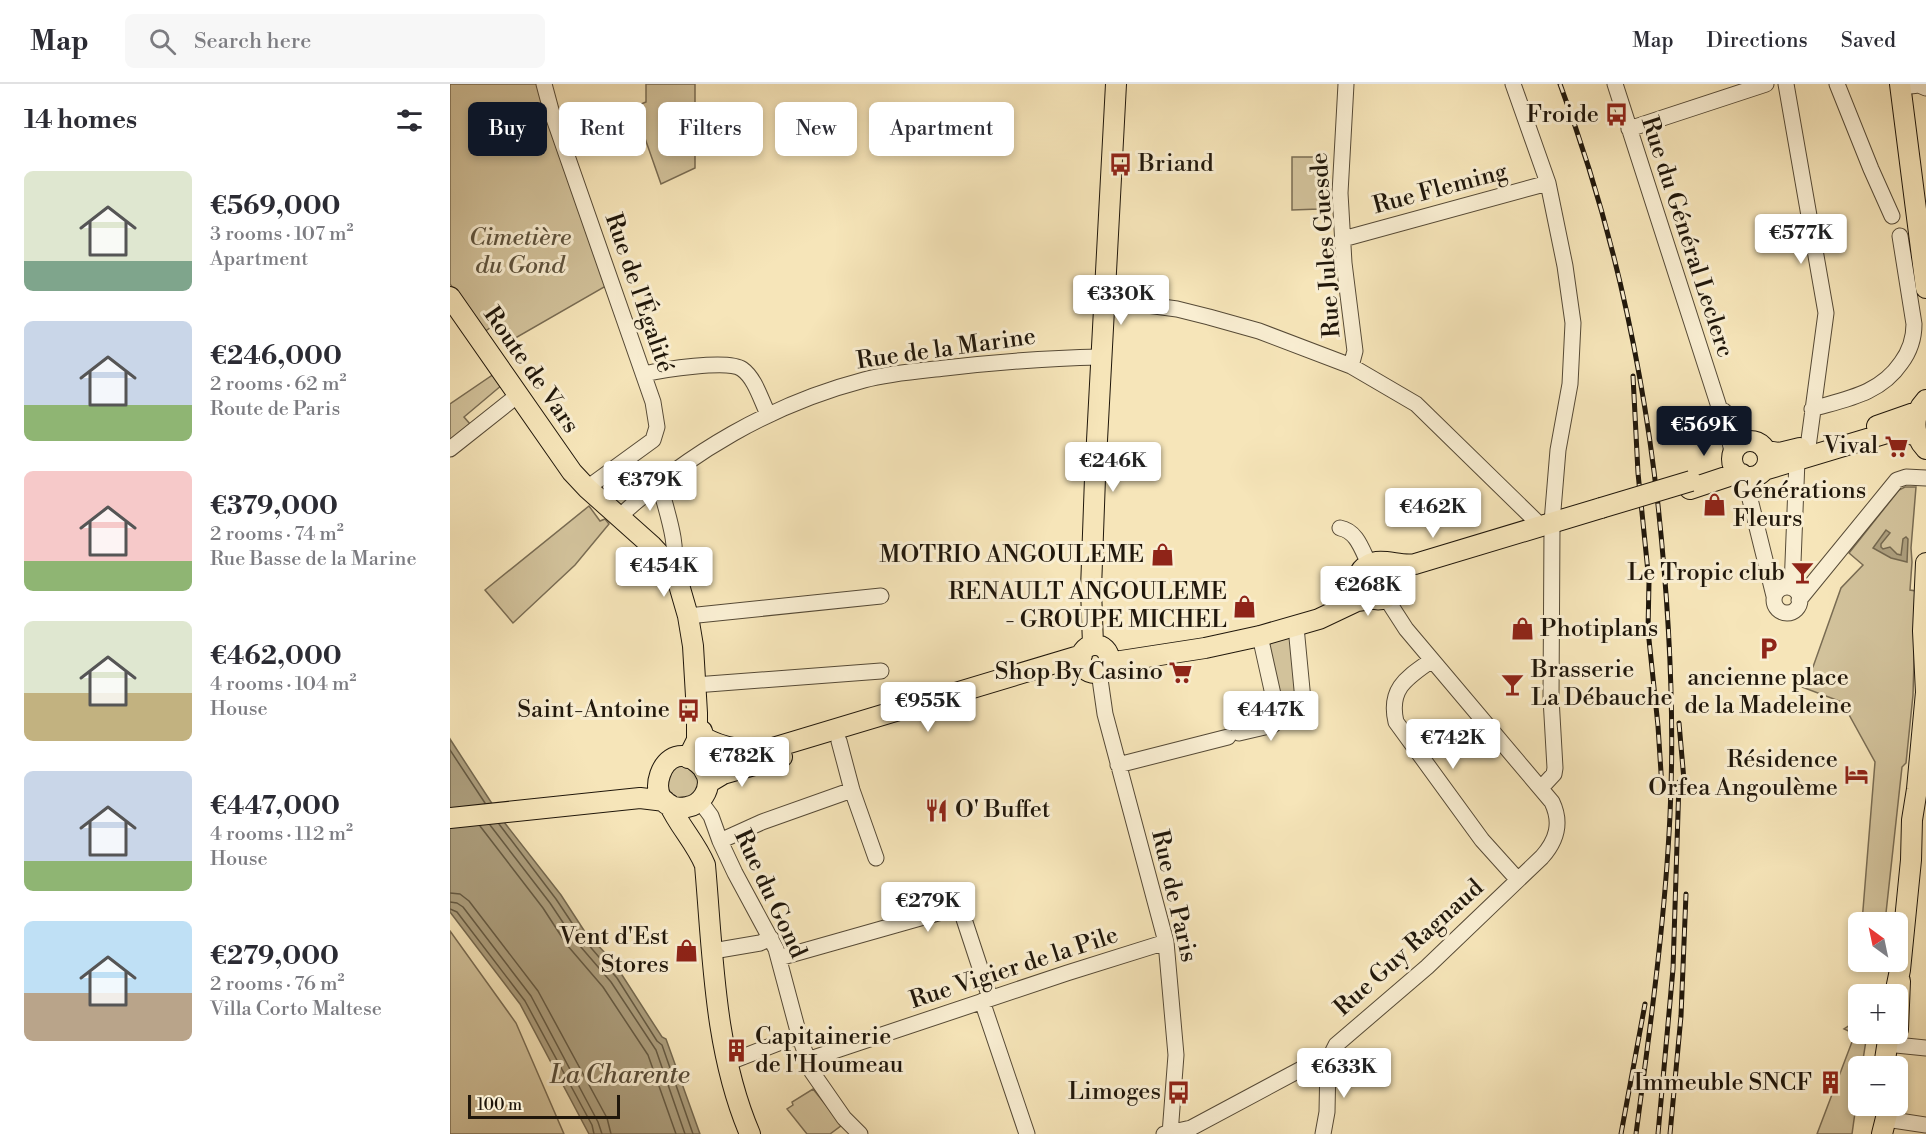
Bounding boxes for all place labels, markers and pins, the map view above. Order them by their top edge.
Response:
place label: Froide [1526,100,1599,130]
bus stop icon: Froide [1604,102,1630,128]
place label: Briand [1137,149,1214,179]
bus stop icon: Briand [1107,151,1133,177]
pin: €577K [1759,214,1843,265]
pin: €330K [1079,275,1163,326]
pin: €569K [1662,406,1746,457]
place label: Vival [1822,431,1878,461]
supermarket icon: Vival [1883,433,1909,459]
pin: €246K [1071,442,1155,493]
pin: €379K [608,461,692,512]
place label: Générations Fleurs [1733,476,1866,534]
pin: €462K [1391,488,1475,539]
shop icon: Générations Fleurs [1702,492,1728,518]
place label: MOTRIO ANGOULEME [879,540,1144,570]
shop icon: MOTRIO ANGOULEME [1149,542,1175,568]
pin: €454K [622,547,706,598]
place label: Le Tropic club [1627,558,1785,588]
bar icon: Le Tropic club [1790,560,1816,586]
pin: €268K [1326,566,1410,617]
place label: RENAULT ANGOULEME - GROUPE MICHEL [948,577,1227,635]
shop icon: RENAULT ANGOULEME - GROUPE MICHEL [1232,593,1258,619]
place label: Photiplans [1540,614,1658,644]
shop icon: Photiplans [1509,616,1535,642]
parking icon: ancienne place de la Madeleine [1755,635,1781,661]
place label: Brasserie La Débauche [1530,655,1673,713]
place label: Shop By Casino [995,657,1163,687]
supermarket icon: Shop By Casino [1168,659,1194,685]
place label: ancienne place de la Madeleine [1684,663,1852,721]
bar icon: Brasserie La Débauche [1500,671,1526,697]
pin: €955K [886,682,970,733]
pin: €447K [1229,691,1313,742]
place label: Saint-Antoine [517,695,670,725]
bus stop icon: Saint-Antoine [675,697,701,723]
pin: €742K [1411,719,1495,770]
pin: €782K [700,737,784,788]
place label: Résidence Orfea Angoulème [1648,745,1838,803]
hotel icon: Résidence Orfea Angoulème [1843,761,1869,787]
place label: O' Buffet [955,795,1051,825]
restaurant icon: O' Buffet [924,797,950,823]
pin: €279K [886,882,970,933]
place label: Vent d'Est Stores [558,922,669,980]
shop icon: Vent d'Est Stores [674,938,700,964]
place label: Capitainerie de l'Houmeau [755,1022,904,1080]
building icon: Capitainerie de l'Houmeau [724,1038,750,1064]
pin: €633K [1302,1048,1386,1099]
place label: Immeuble SNCF [1634,1068,1812,1098]
building icon: Immeuble SNCF [1817,1070,1843,1096]
place label: Limoges [1068,1077,1161,1107]
bus stop icon: Limoges [1166,1079,1192,1105]

